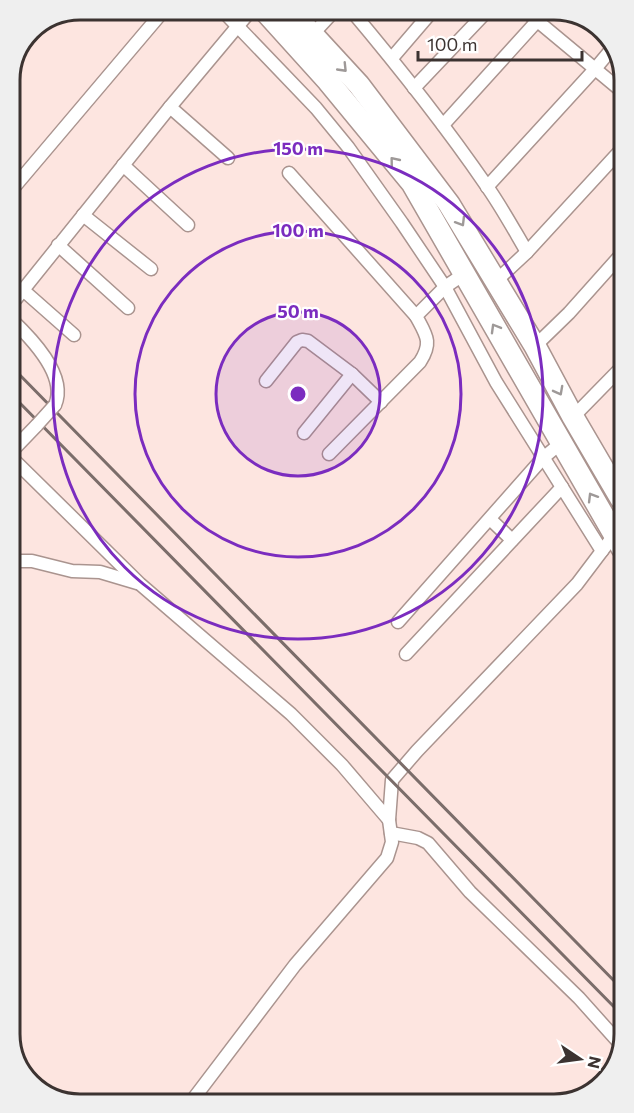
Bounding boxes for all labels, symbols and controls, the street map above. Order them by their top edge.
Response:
scale bar [418,24,582,62]
text: 100 m [427,33,477,55]
one-way arrow [335,60,346,71]
text: 150 m [273,137,323,159]
one-way arrow [391,157,402,168]
one-way arrow [453,216,465,226]
text: 100 m [272,219,324,241]
text: 50 m [277,300,319,322]
one-way arrow [491,324,502,334]
centre of rings [288,384,308,404]
one-way arrow [552,385,563,395]
one-way arrow [588,493,599,503]
north arrow [550,1029,610,1089]
text: N [584,1055,606,1070]

